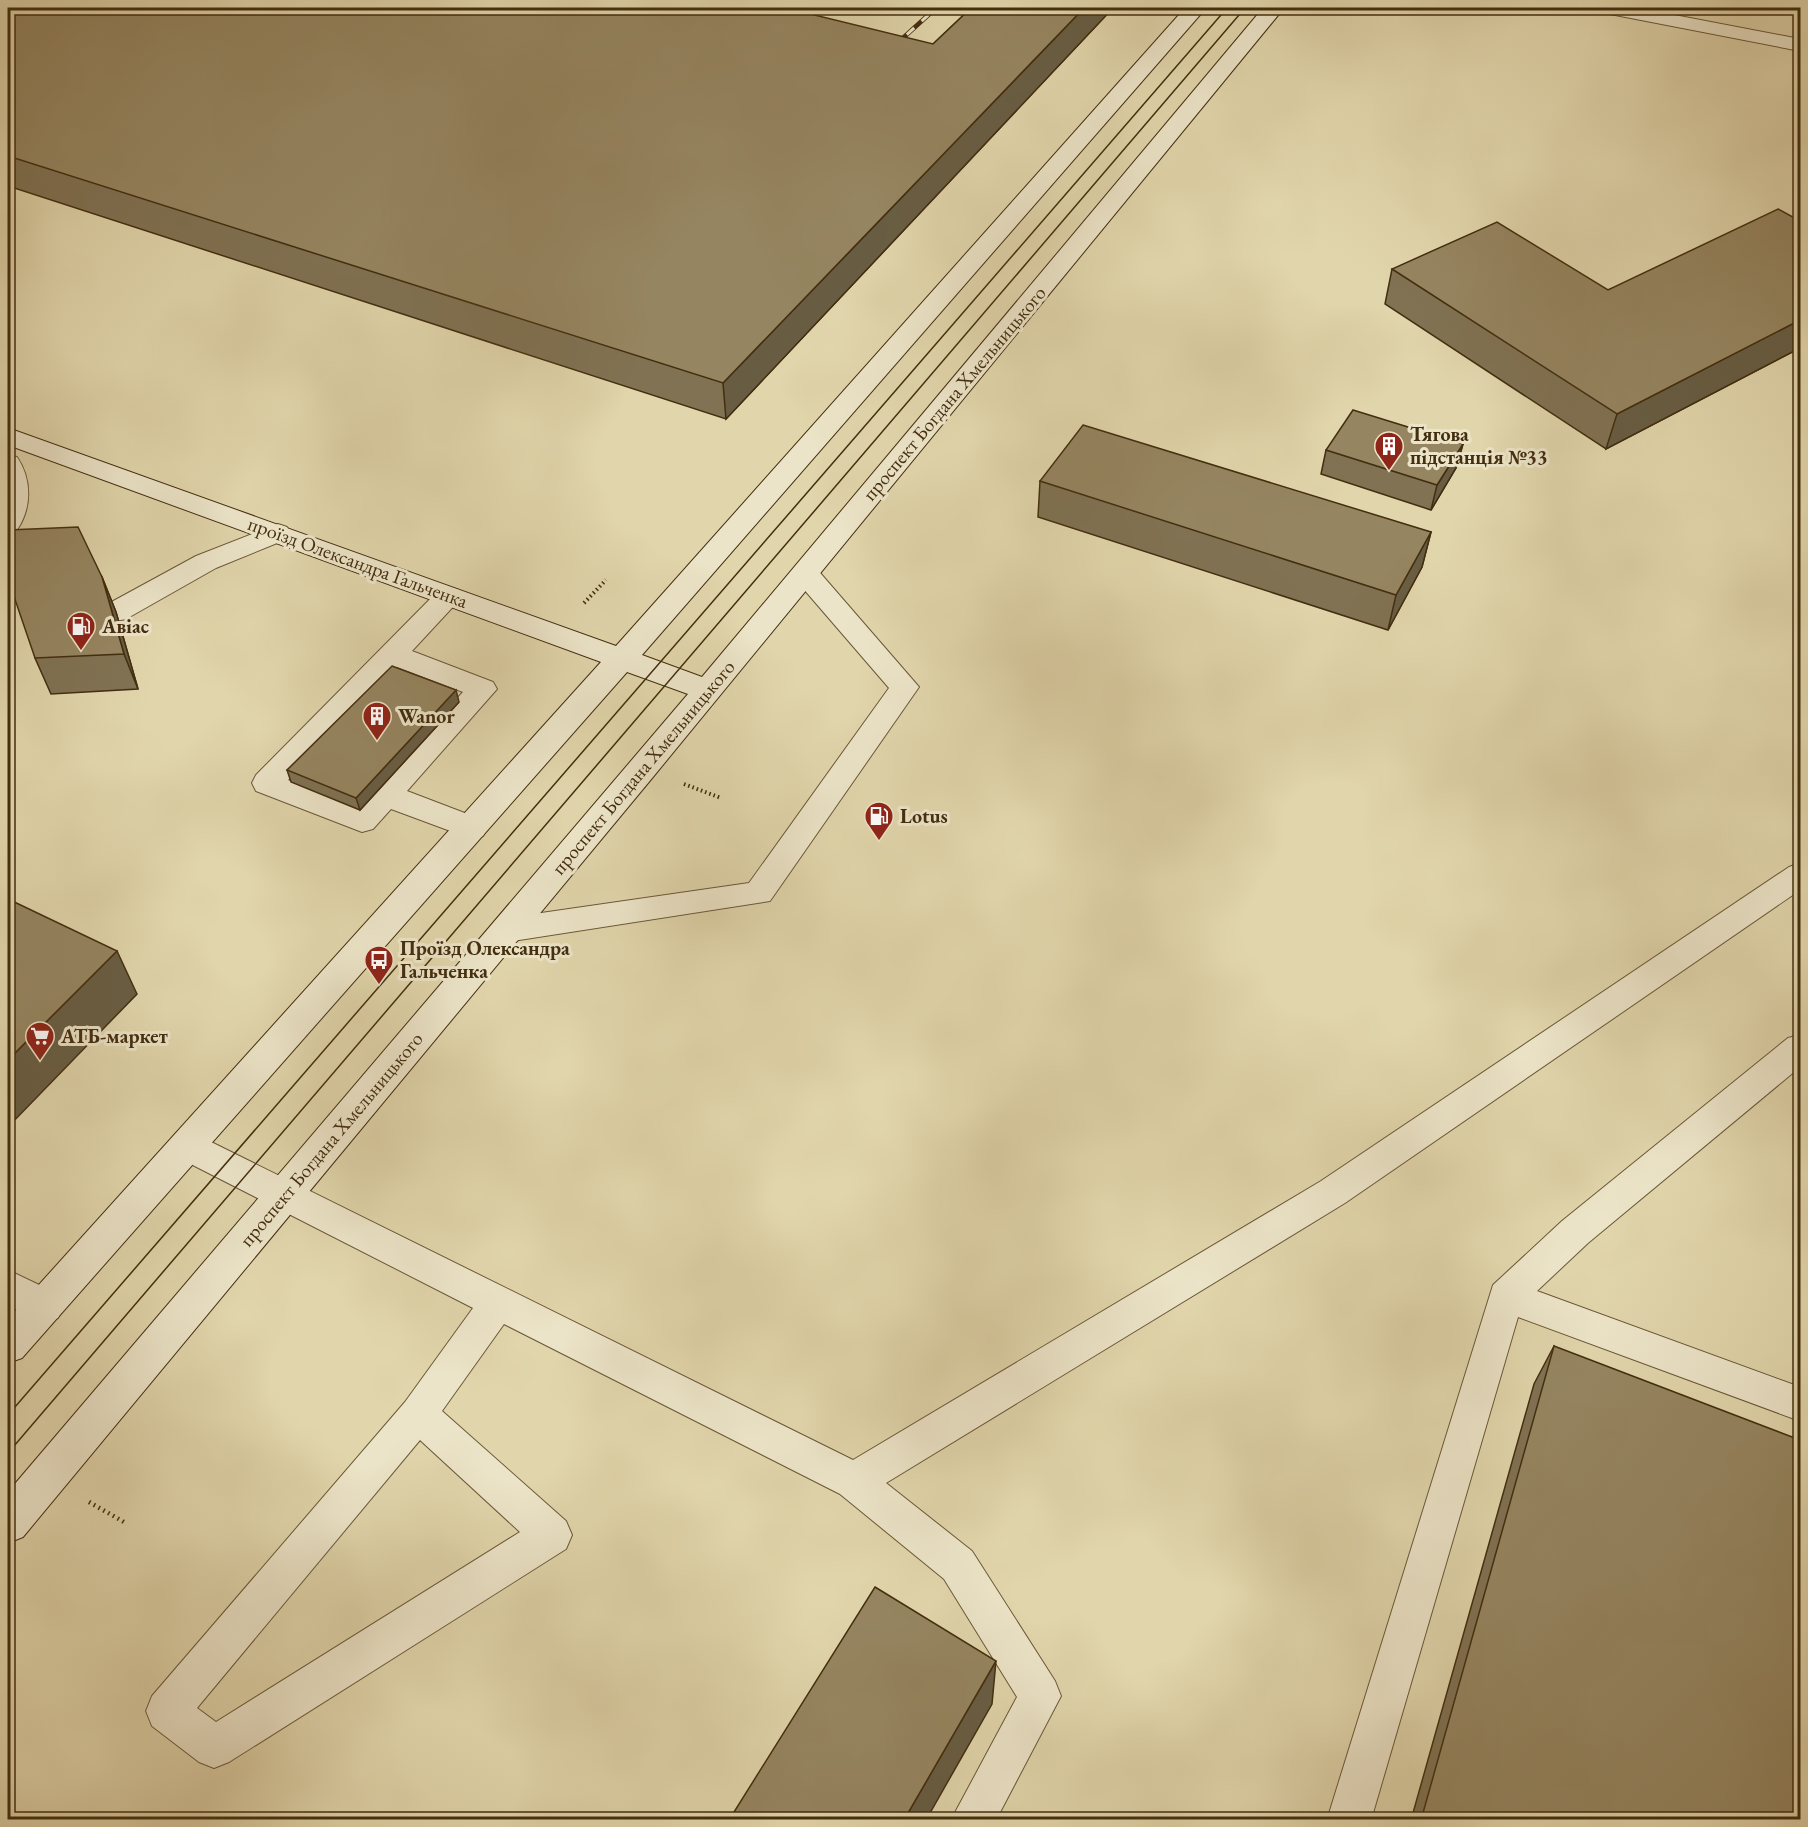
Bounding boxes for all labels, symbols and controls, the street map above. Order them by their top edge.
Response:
street label: проспект Богдана Хмельницького [856,280,1052,506]
place label: Тягова пiдстанцiя №33 [1410,421,1548,470]
building icon: Тягова пiдстанцiя №33 [1373,430,1405,472]
street label: проїзд Олександра Гальченка [245,510,471,614]
fuel station icon: Авіас [65,610,97,652]
place label: Авіас [101,613,149,639]
street label: проспект Богдана Хмельницького [545,654,741,880]
building icon: Wanor [361,700,393,742]
place label: Wanor [398,703,455,729]
fuel station icon: Lotus [863,800,895,842]
place label: Lotus [900,803,948,829]
place label: Проїзд Олександра Гальченка [400,935,570,984]
bus stop icon: Проїзд Олександра Гальченка [363,944,395,986]
supermarket icon: АТБ-маркет [24,1020,56,1062]
place label: АТБ-маркет [60,1023,168,1049]
street label: проспект Богдана Хмельницького [233,1026,429,1252]

